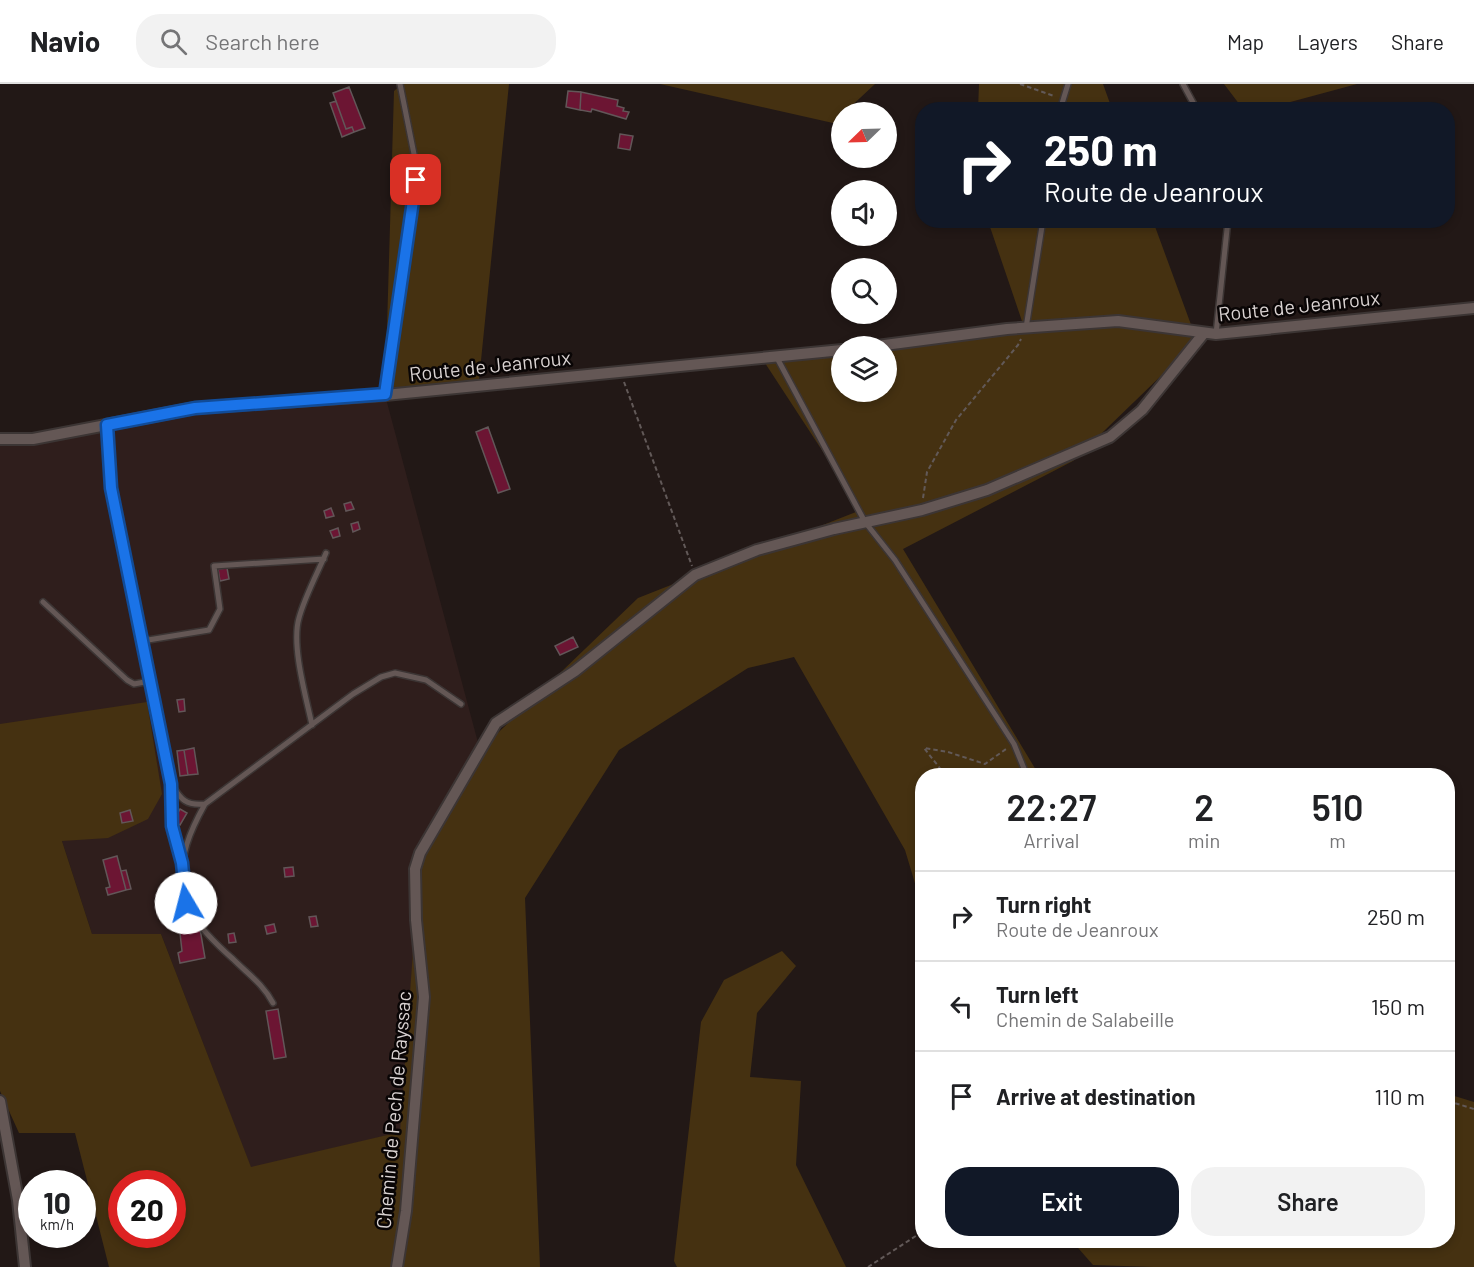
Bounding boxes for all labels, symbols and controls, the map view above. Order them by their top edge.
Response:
search box [136,14,556,68]
text: Navio [30,24,100,58]
icon: search [157,25,190,58]
text: Search here [205,28,320,54]
text: Map [1227,29,1264,54]
text: Layers [1297,29,1358,54]
text: Share [1391,29,1444,54]
north arrow [831,102,897,168]
map controls [831,102,897,402]
text: 250 m [1044,124,1158,174]
icon: right [945,126,1023,204]
pin [390,154,441,205]
icon: arrive [399,163,432,196]
text: Route de Jeanroux [1044,175,1263,207]
button: sound [831,180,897,246]
button: search [831,258,897,324]
street label: Route de Jeanroux [1217,285,1381,325]
button: layers [831,336,897,402]
street label: Route de Jeanroux [408,345,572,385]
text: 22:27 [1007,785,1096,828]
text: 2 [1194,785,1214,828]
text: 510 [1312,785,1363,828]
text: Arrival [1023,828,1079,852]
text: min [1188,828,1220,852]
text: m [1329,828,1346,852]
position arrow [154,871,218,935]
text: Turn right [996,891,1091,917]
icon: right [945,900,978,933]
text: 250 m [1367,903,1425,929]
text: Route de Jeanroux [996,917,1158,941]
text: Turn left [996,981,1079,1007]
street label: Chemin de Pech de Rayssac [371,990,415,1230]
icon: left [945,990,978,1023]
text: 150 m [1371,993,1425,1019]
text: Chemin de Salabeille [996,1007,1175,1031]
icon: arrive [945,1080,978,1113]
text: Arrive at destination [996,1083,1195,1109]
text: 110 m [1375,1083,1425,1109]
button: Exit [945,1167,1179,1236]
button: Share [1191,1167,1425,1236]
speed limit sign: 20 [108,1170,186,1248]
text: 10 [43,1184,71,1220]
text: km/h [40,1215,74,1233]

